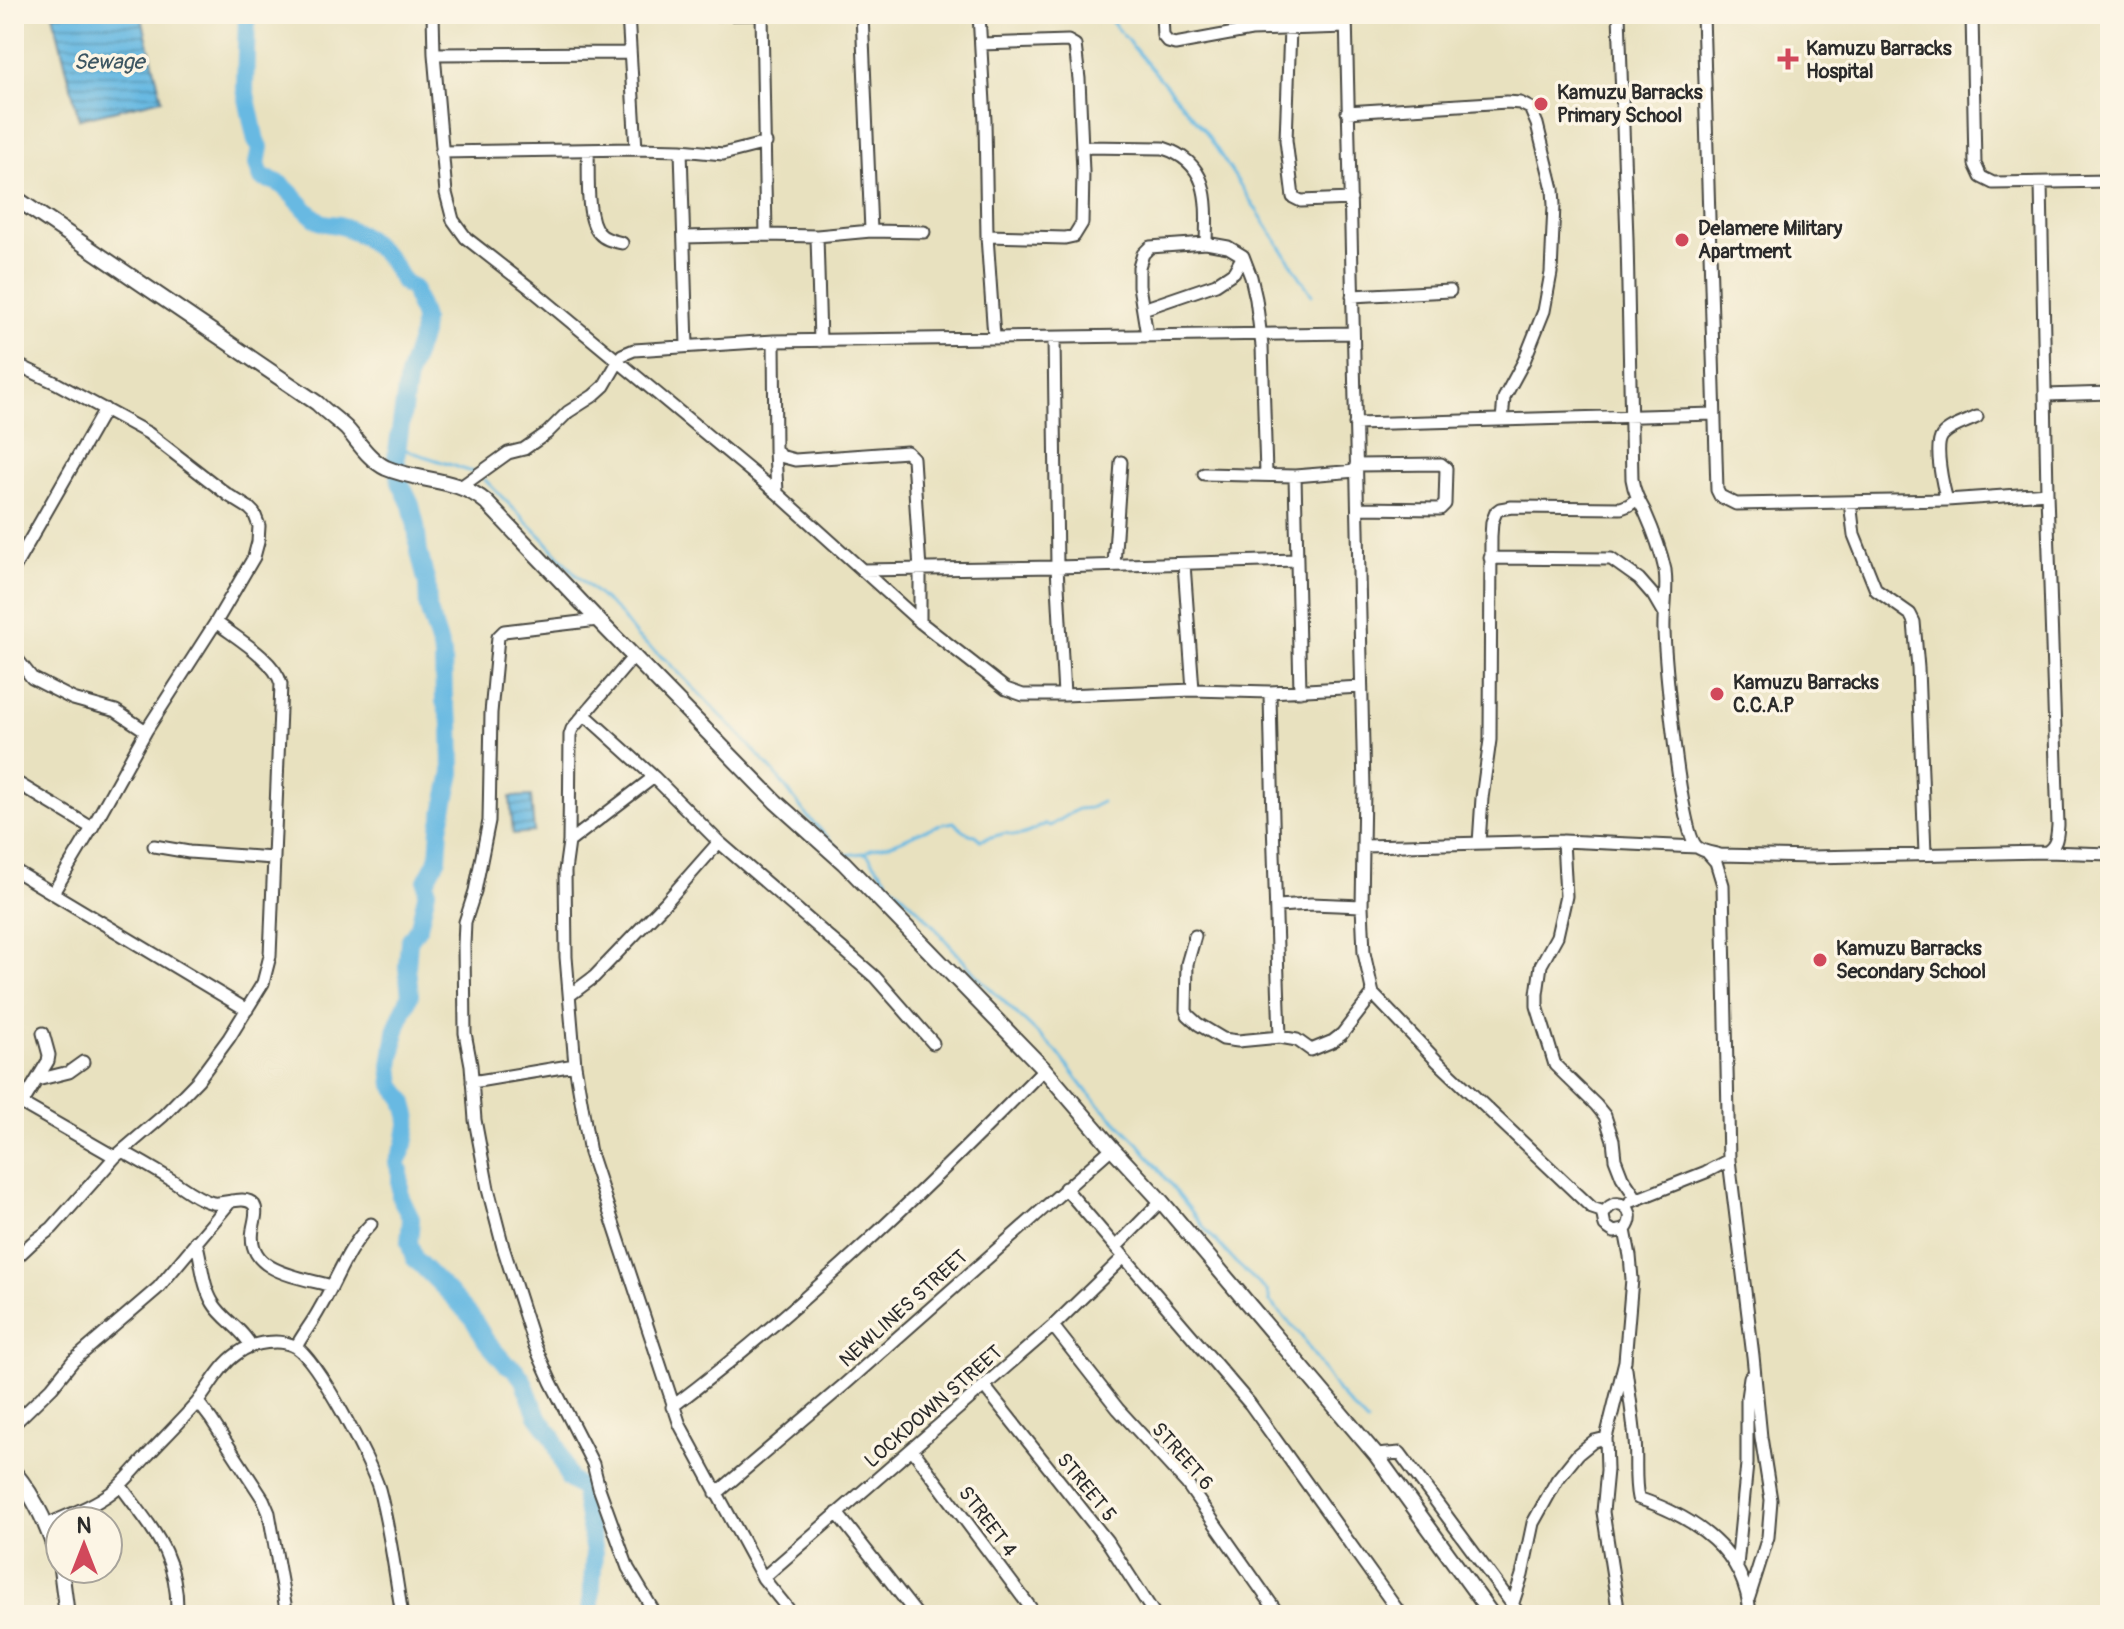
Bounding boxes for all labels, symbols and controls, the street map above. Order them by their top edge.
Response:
place label: Kamuzu Barracks Hospital [1806,36,1952,84]
water label: Sewage [74,48,146,76]
marker: Kamuzu Barracks Hospital [1777,48,1799,70]
place label: Kamuzu Barracks Primary School [1557,80,1703,128]
marker: Kamuzu Barracks Primary School [1532,95,1550,113]
place label: Delamere Military Apartment [1698,216,1843,264]
marker: Delamere Military Apartment [1673,231,1691,249]
place label: Kamuzu Barracks C.C.A.P [1733,670,1879,718]
marker: Kamuzu Barracks C.C.A.P [1708,685,1726,703]
place label: Kamuzu Barracks Secondary School [1836,936,1986,984]
marker: Kamuzu Barracks Secondary School [1811,951,1829,969]
street label: NEWLINES STREET [834,1244,973,1373]
street label: LOCKDOWN STREET [859,1340,1007,1473]
street label: STREET 6 [1146,1417,1219,1496]
street label: STREET 5 [1051,1448,1122,1527]
street label: STREET 4 [953,1481,1023,1562]
north arrow [44,1505,124,1585]
text: N [77,1512,92,1540]

